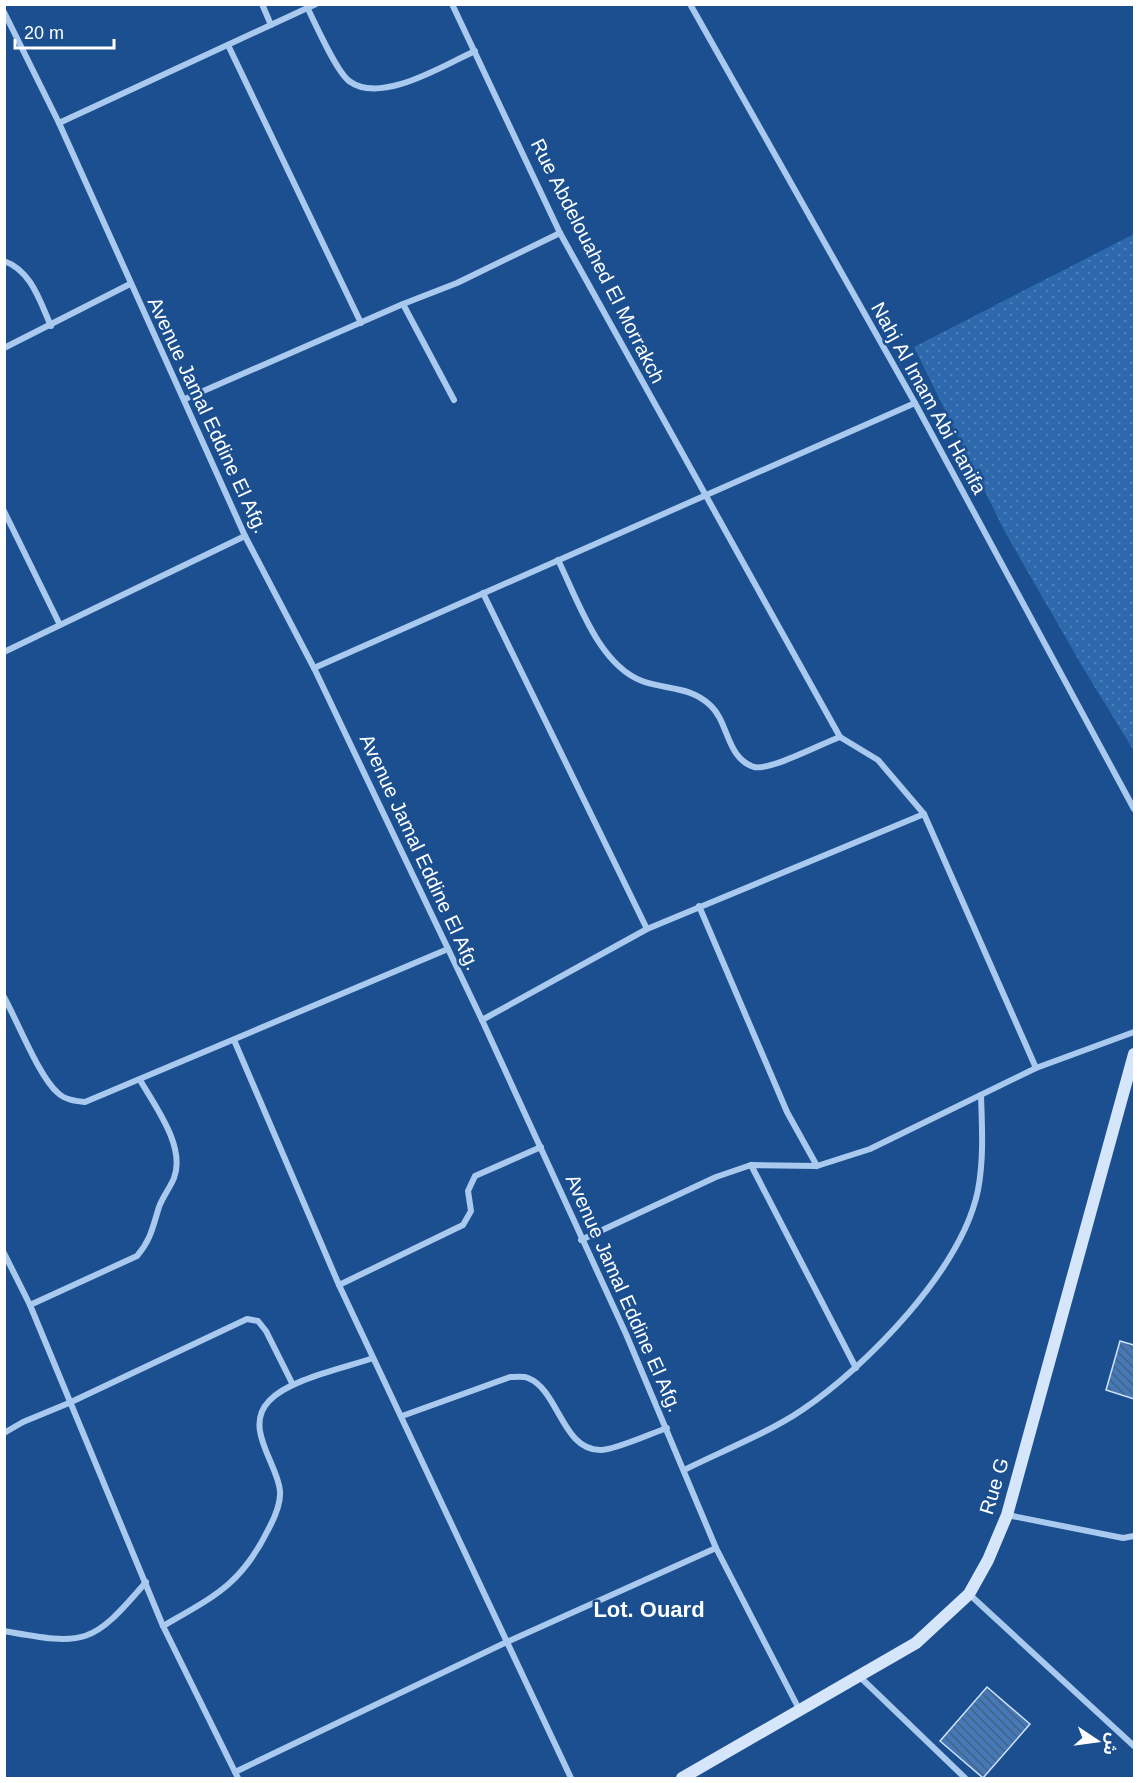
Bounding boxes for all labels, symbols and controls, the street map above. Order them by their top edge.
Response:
scale bar [15,12,114,50]
text: 20 m [24,23,64,43]
street label: Rue Abdelouahed El Morrakch [527,135,669,387]
street label: Avenue Jamal Eddine El Afg. [144,294,272,536]
street label: Nahj Al Imam Abi Hanifa [867,298,991,498]
street label: Avenue Jamal Eddine El Afg. [356,731,484,973]
street label: Avenue Jamal Eddine El Afg. [562,1171,686,1415]
street label: Rue G [975,1455,1013,1517]
district label: Lot. Ouard [593,1597,705,1622]
north arrow [1067,1711,1127,1771]
text: ش [1099,1731,1122,1757]

